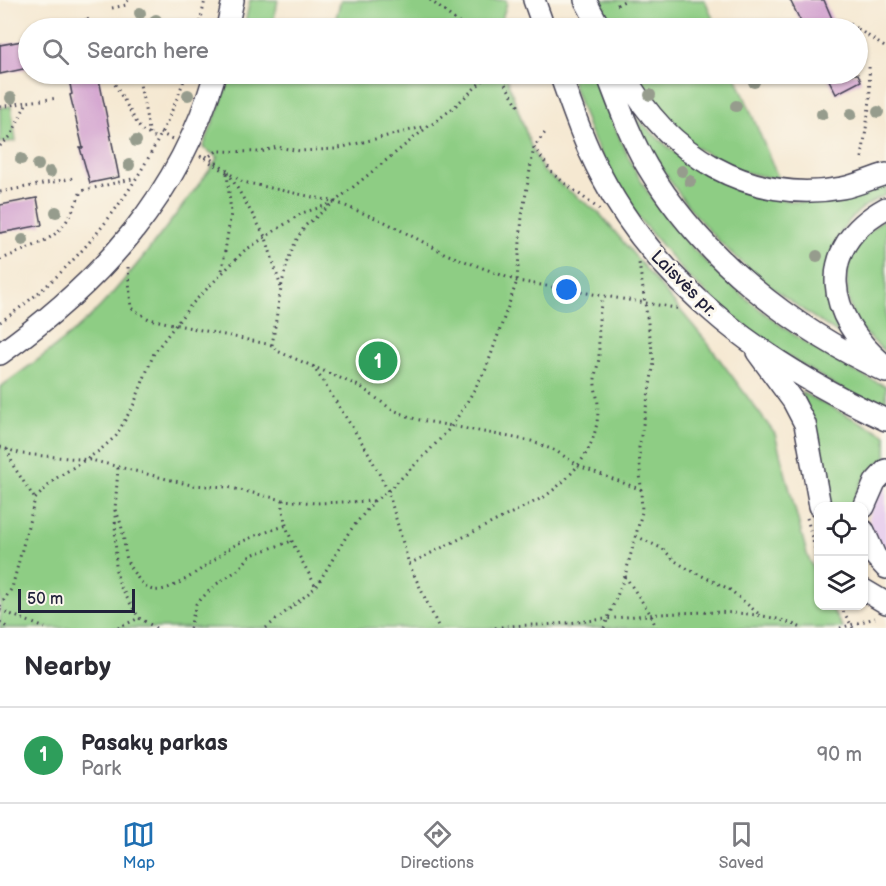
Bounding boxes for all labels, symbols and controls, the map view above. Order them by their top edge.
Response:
search box [18,18,868,84]
icon: search [39,35,72,68]
text: Search here [87,38,209,65]
street label: Laisvės pr. [646,246,721,321]
your location [552,275,581,304]
pin: 1 [358,338,398,384]
map controls [814,502,868,610]
button: locate [814,502,868,556]
button: layers [814,556,868,610]
scale bar [18,586,135,614]
text: 50 m [27,590,63,609]
text: Nearby [24,652,111,683]
text: Pasakų parkas [81,730,228,757]
text: 1 [39,743,48,767]
text: 90 m [817,743,862,767]
text: Park [81,757,121,781]
tab: Map [122,818,155,873]
tab: Directions [400,818,474,873]
tab: Saved [719,818,764,873]

